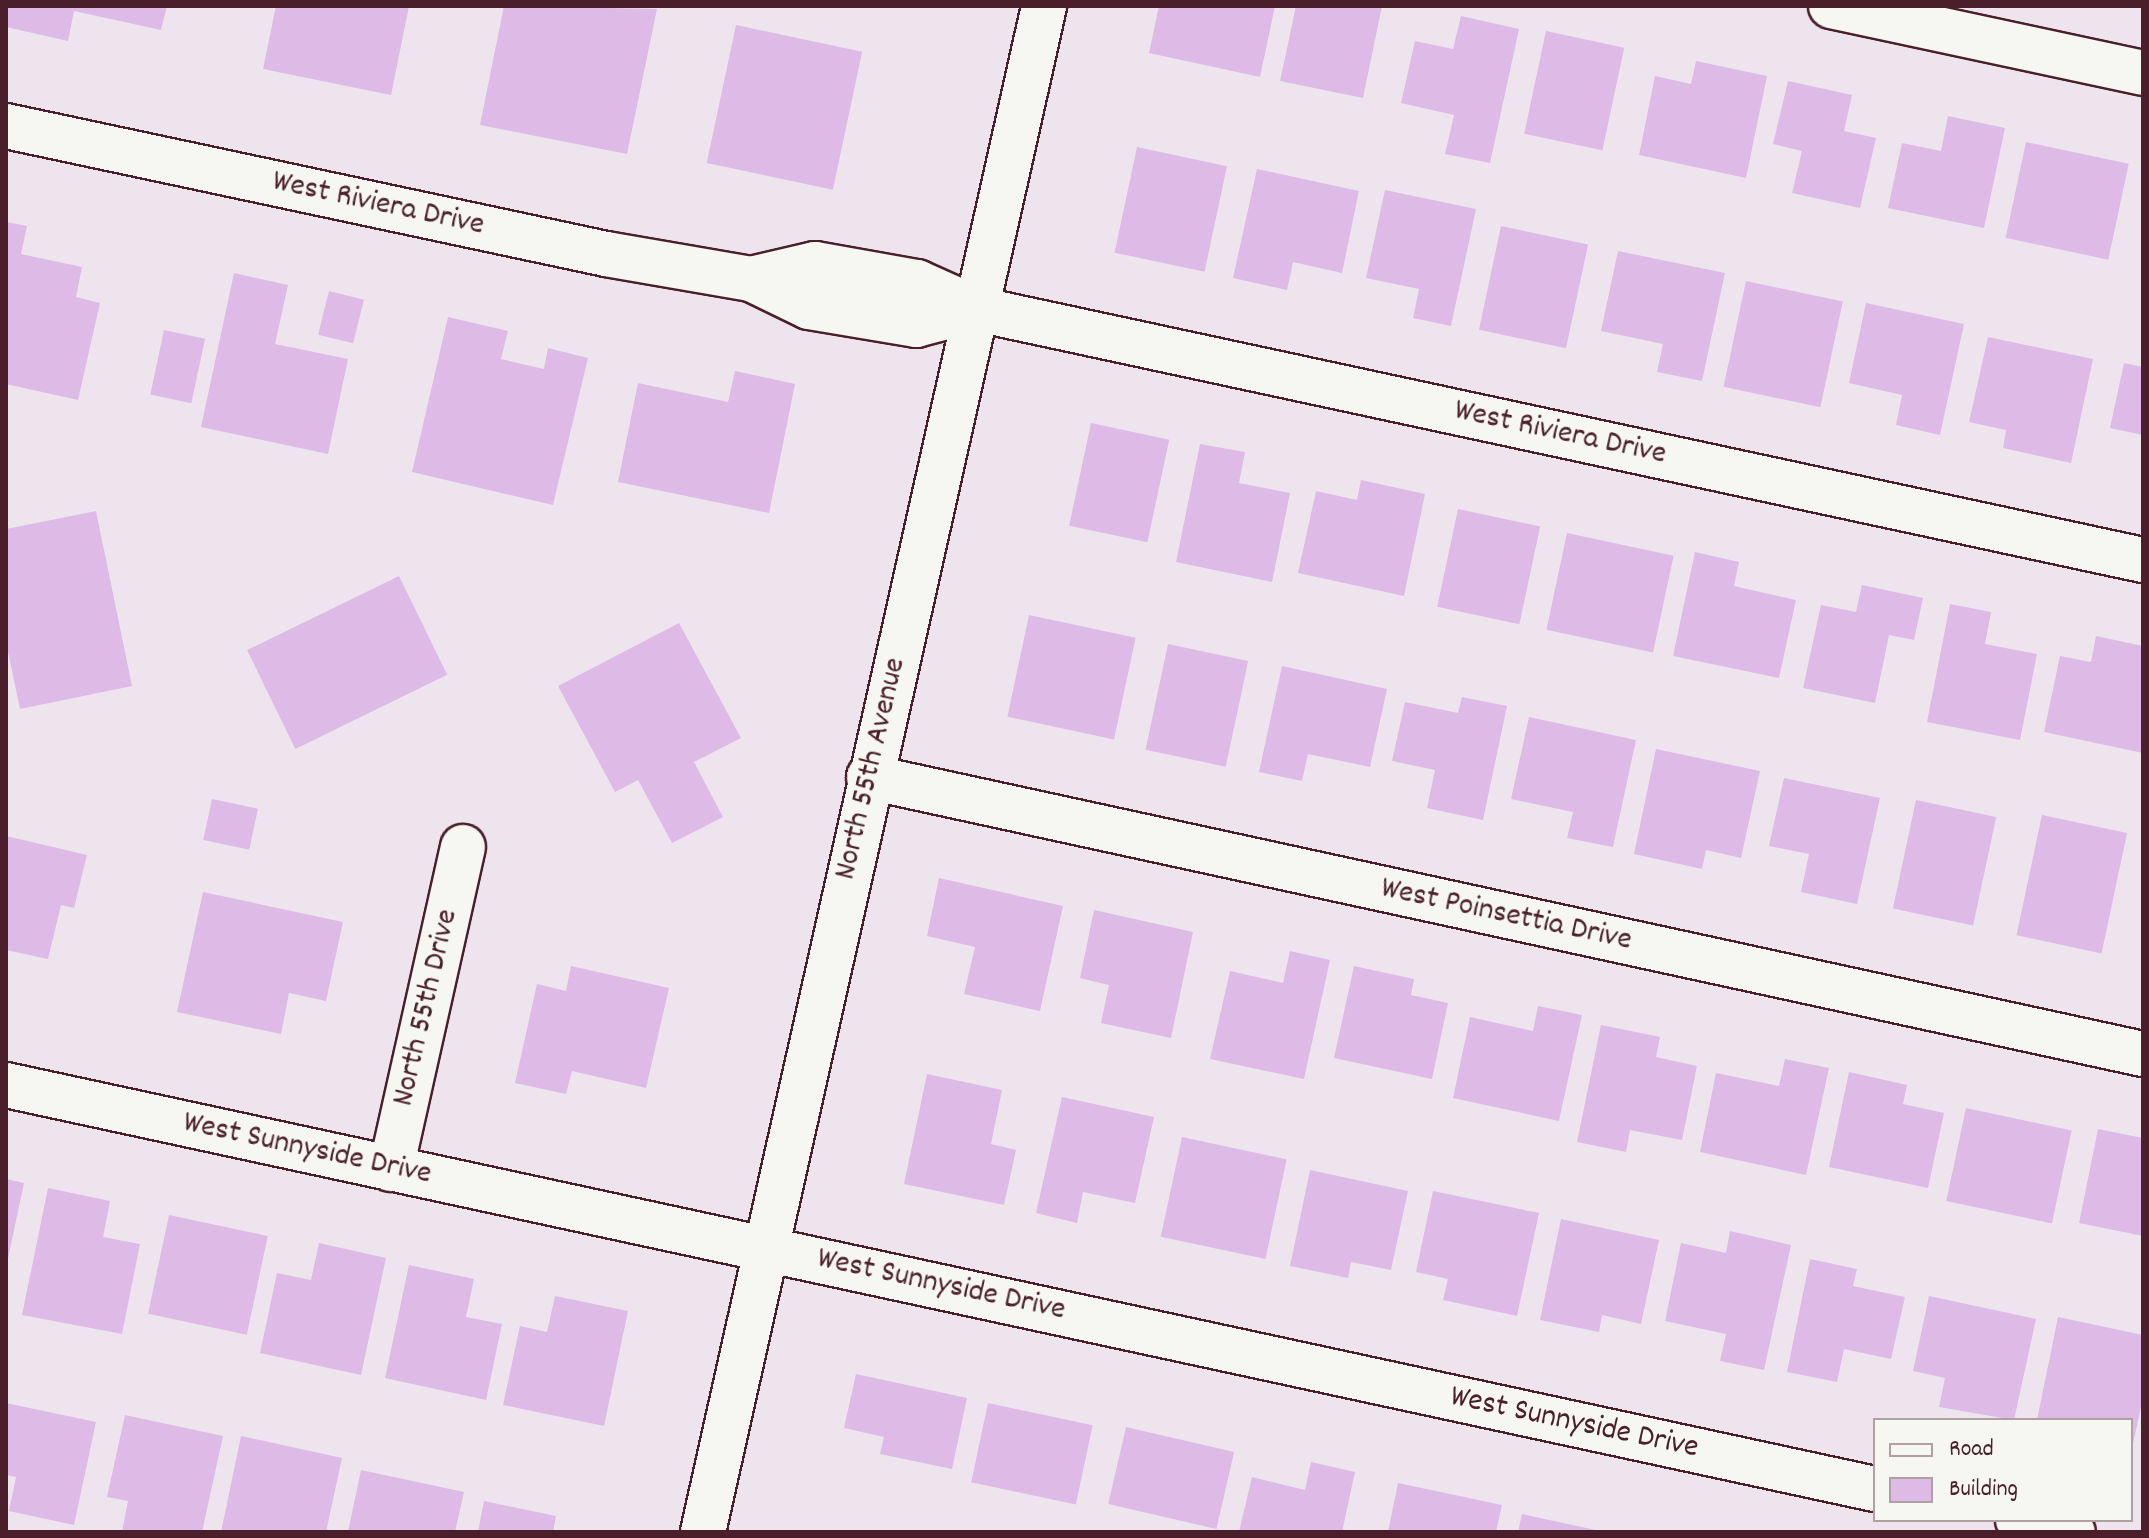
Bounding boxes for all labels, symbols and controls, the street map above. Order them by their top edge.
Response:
street label: West Riviera Drive [269,164,487,246]
street label: West Riviera Drive [1451,393,1669,475]
street label: North 55th Avenue [828,654,916,884]
street label: West Poinsettia Drive [1377,871,1635,961]
street label: North 55th Drive [386,906,468,1110]
street label: West Sunnyside Drive [179,1105,435,1195]
street label: West Sunnyside Drive [813,1241,1069,1331]
street label: West Sunnyside Drive [1446,1379,1702,1469]
legend [1873,1418,2133,1522]
text: Road [1949,1433,1994,1467]
text: Building [1949,1473,2018,1507]

